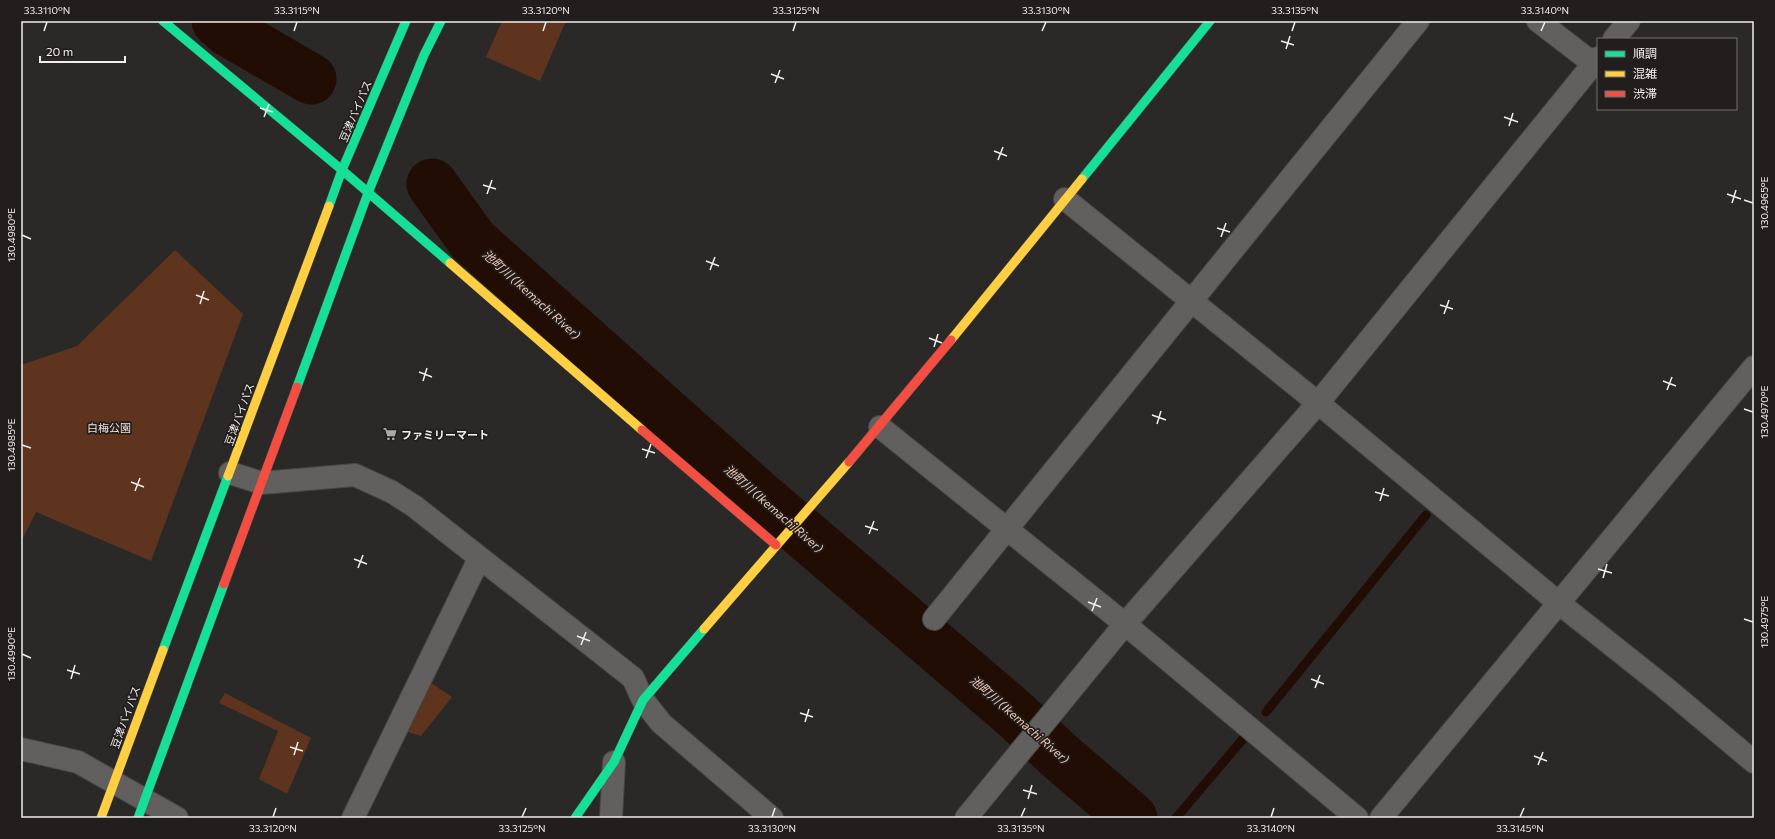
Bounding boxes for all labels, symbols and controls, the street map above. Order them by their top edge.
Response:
text: 33.3110°N [24,4,70,16]
text: 33.3115°N [274,4,320,16]
text: 33.3120°N [522,4,570,16]
text: 33.3125°N [772,4,820,16]
text: 33.3130°N [1022,4,1070,16]
text: 33.3135°N [1271,4,1319,16]
text: 33.3140°N [1521,4,1569,16]
scale bar [40,38,125,64]
legend [1597,38,1737,110]
text: 20 m [46,44,73,58]
text: 順調 [1633,46,1657,60]
text: 混雑 [1633,66,1657,80]
street label: 豆津バイパス [336,78,374,144]
text: 渋滞 [1633,86,1657,100]
text: 130.4965°E [1758,176,1770,230]
text: 130.4980°E [5,208,17,262]
water label: 池町川 (Ikemachi River) [480,246,584,342]
street label: 豆津バイパス [222,381,256,447]
text: 130.4970°E [1758,385,1770,438]
text: 130.4985°E [5,418,17,472]
park label: 白梅公園 [87,421,131,434]
supermarket icon: ファミリーマート [382,426,398,442]
place label: ファミリーマート [401,428,489,441]
water label: 池町川 (Ikemachi River) [722,461,827,555]
text: 130.4975°E [1758,596,1770,648]
text: 130.4990°E [5,627,17,681]
water label: 池町川 (Ikemachi River) [968,672,1073,766]
street label: 豆津バイパス [108,684,142,750]
text: 33.3120°N [249,822,297,834]
text: 33.3125°N [498,822,546,834]
text: 33.3130°N [748,822,796,834]
text: 33.3135°N [997,822,1045,834]
text: 33.3140°N [1247,822,1295,834]
text: 33.3145°N [1496,822,1544,834]

